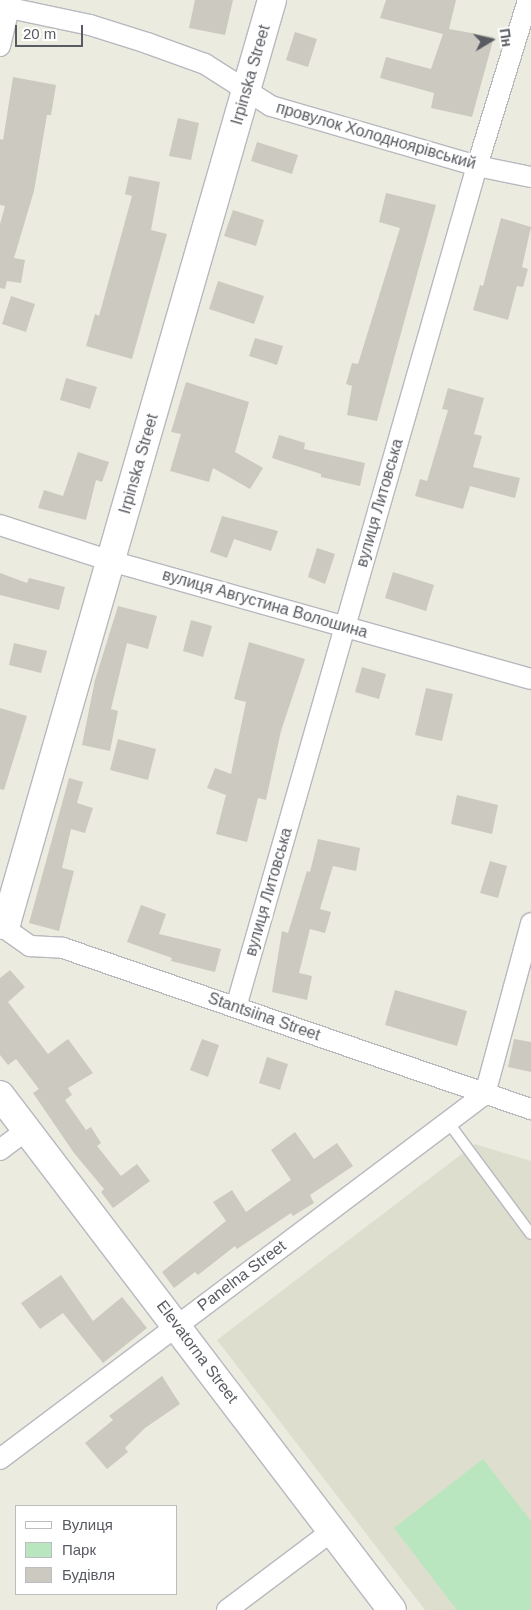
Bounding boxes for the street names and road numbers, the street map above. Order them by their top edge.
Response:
street label: Irpinska Street [228,23,274,127]
street label: провулок Холодноярівський [274,98,478,174]
street label: Irpinska Street [116,412,162,516]
street label: вулиця Литовська [352,437,408,569]
street label: вулиця Августина Волошина [160,565,370,643]
street label: вулиця Литовська [241,826,297,958]
street label: Stantsiina Street [205,989,323,1045]
street label: Panelna Street [194,1236,290,1316]
street label: Elevatorna Street [152,1297,242,1407]

